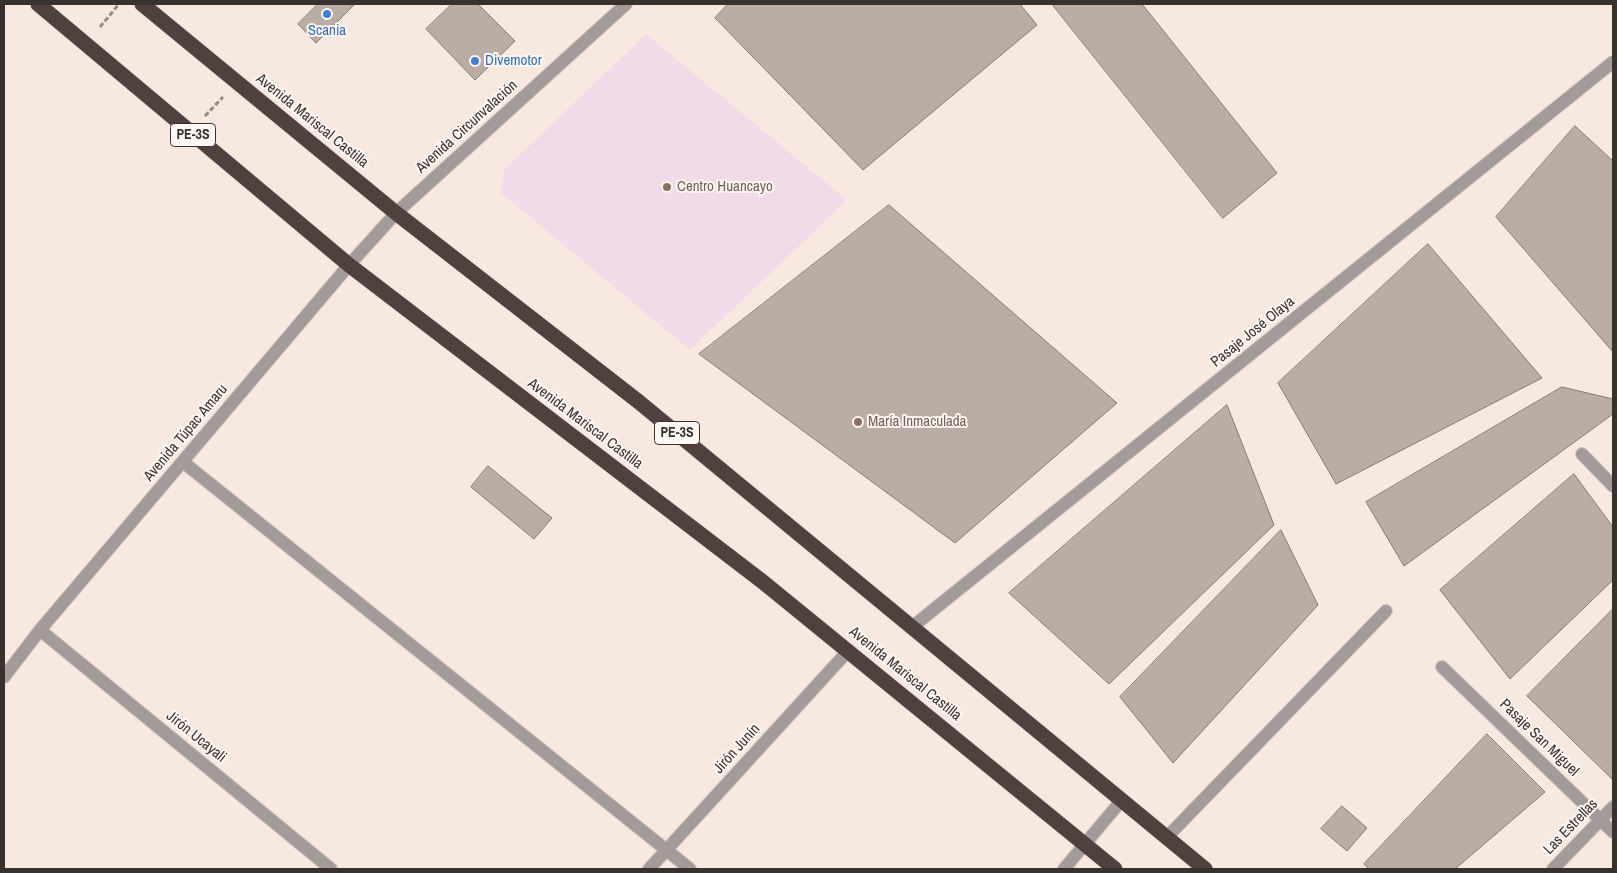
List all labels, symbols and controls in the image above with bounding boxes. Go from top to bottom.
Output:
marker: Scania [321,8,333,20]
place label: Scania [308,22,346,40]
place label: Divemotor [485,52,542,70]
marker: Divemotor [469,55,481,67]
street label: Avenida Mariscal Castilla [252,70,372,172]
street label: Avenida Circunvalación [413,77,521,177]
road number: PE-3S [170,124,216,146]
place label: Centro Huancayo [677,178,773,196]
marker: Centro Huancayo [661,181,673,193]
street label: Pasaje José Olaya [1207,293,1299,371]
street label: Avenida Mariscal Castilla [524,375,646,473]
street label: Avenida Túpac Amaru [140,381,232,485]
place label: María Inmaculada [868,413,966,431]
marker: María Inmaculada [852,416,864,428]
road number: PE-3S [654,422,700,444]
street label: Avenida Mariscal Castilla [845,623,965,725]
street label: Pasaje San Miguel [1496,696,1582,780]
street label: Jirón Ucayali [162,707,230,767]
street label: Jirón Junín [710,720,764,778]
street label: Las Estrellas [1540,795,1602,859]

